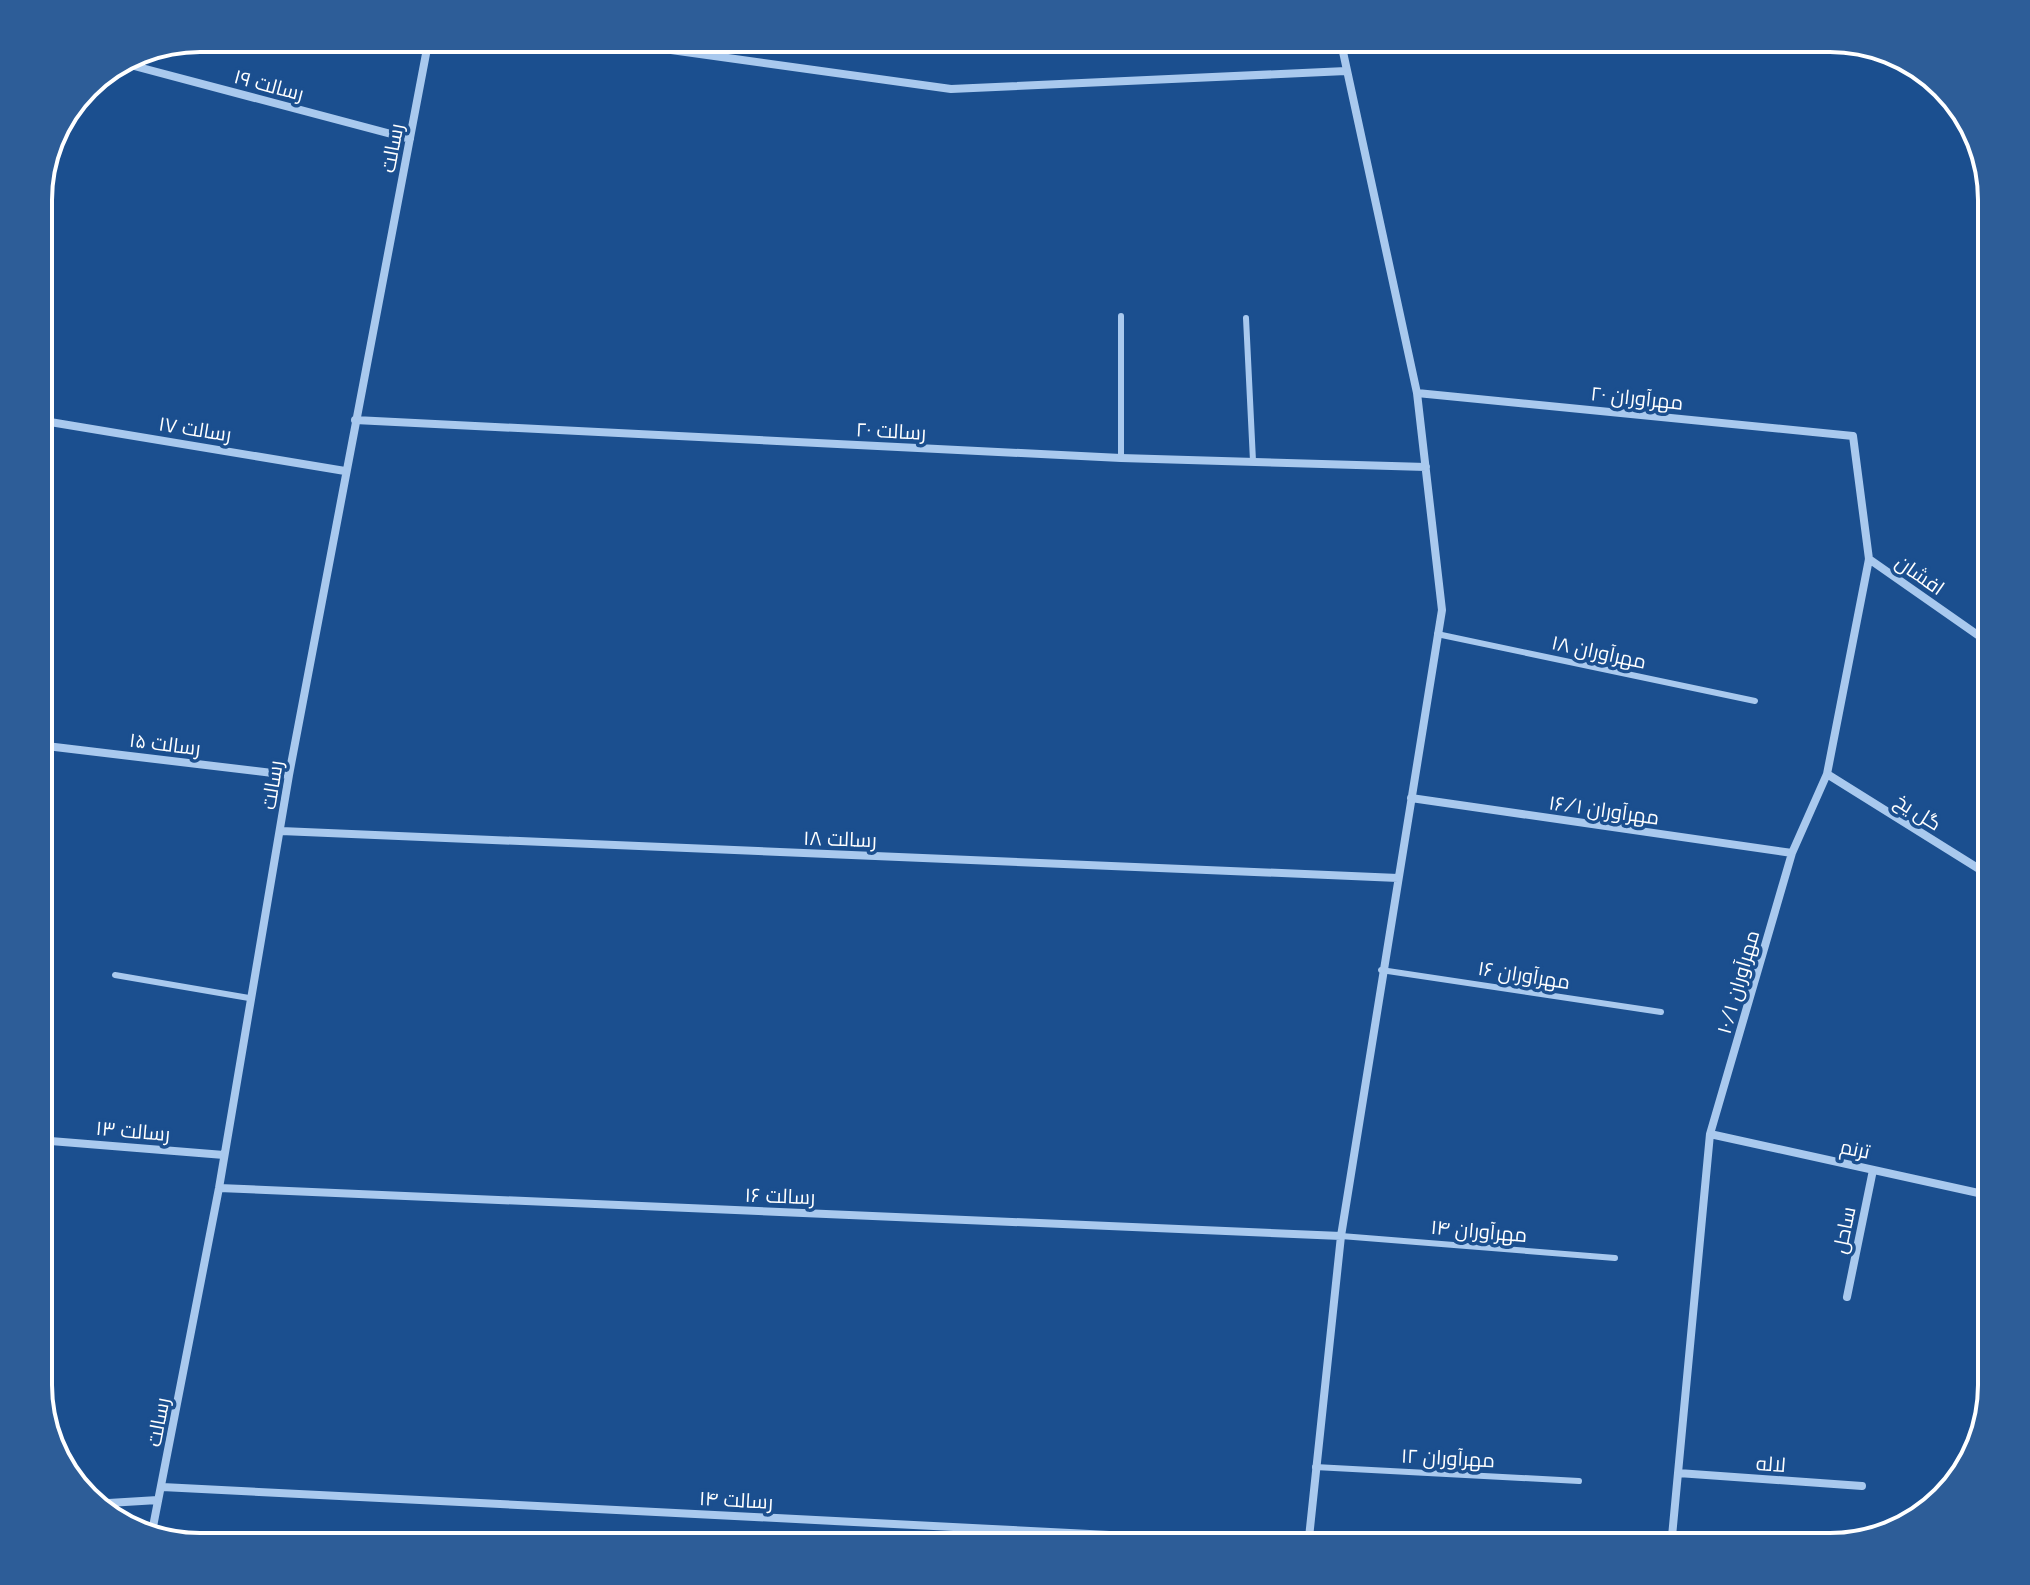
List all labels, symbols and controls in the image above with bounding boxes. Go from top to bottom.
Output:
street label: رسالت ۱۹ [232,64,306,106]
street label: رسالت [375,121,409,175]
street label: مهرآوران ۲۰ [1589,381,1684,416]
street label: رسالت ۱۷ [157,411,233,447]
street label: رسالت ۲۰ [855,417,927,445]
street label: افشان [1890,550,1949,601]
street label: مهرآوران ۱۸ [1549,630,1648,675]
street label: رسالت ۱۵ [128,728,202,760]
street label: رسالت [256,759,288,811]
street label: گل یخ [1889,788,1946,837]
street label: مهرآوران ۱۶/۱ [1547,790,1661,831]
street label: رسالت ۱۸ [803,826,877,852]
street label: مهرآوران ۱۰/۱ [1712,927,1765,1037]
street label: مهرآوران ۱۶ [1476,956,1572,995]
street label: رسالت ۱۳ [95,1116,171,1146]
street label: ترنم [1837,1134,1873,1166]
street label: رسالت ۱۶ [744,1183,816,1209]
street label: ساحل [1827,1204,1862,1256]
street label: ۱۴ مهرآوران [1430,1215,1528,1248]
street label: رسالت [141,1395,175,1449]
street label: مهرآوران ۱۲ [1400,1444,1496,1473]
street label: لاله [1755,1451,1787,1477]
street label: رسالت ۱۴ [698,1486,774,1514]

